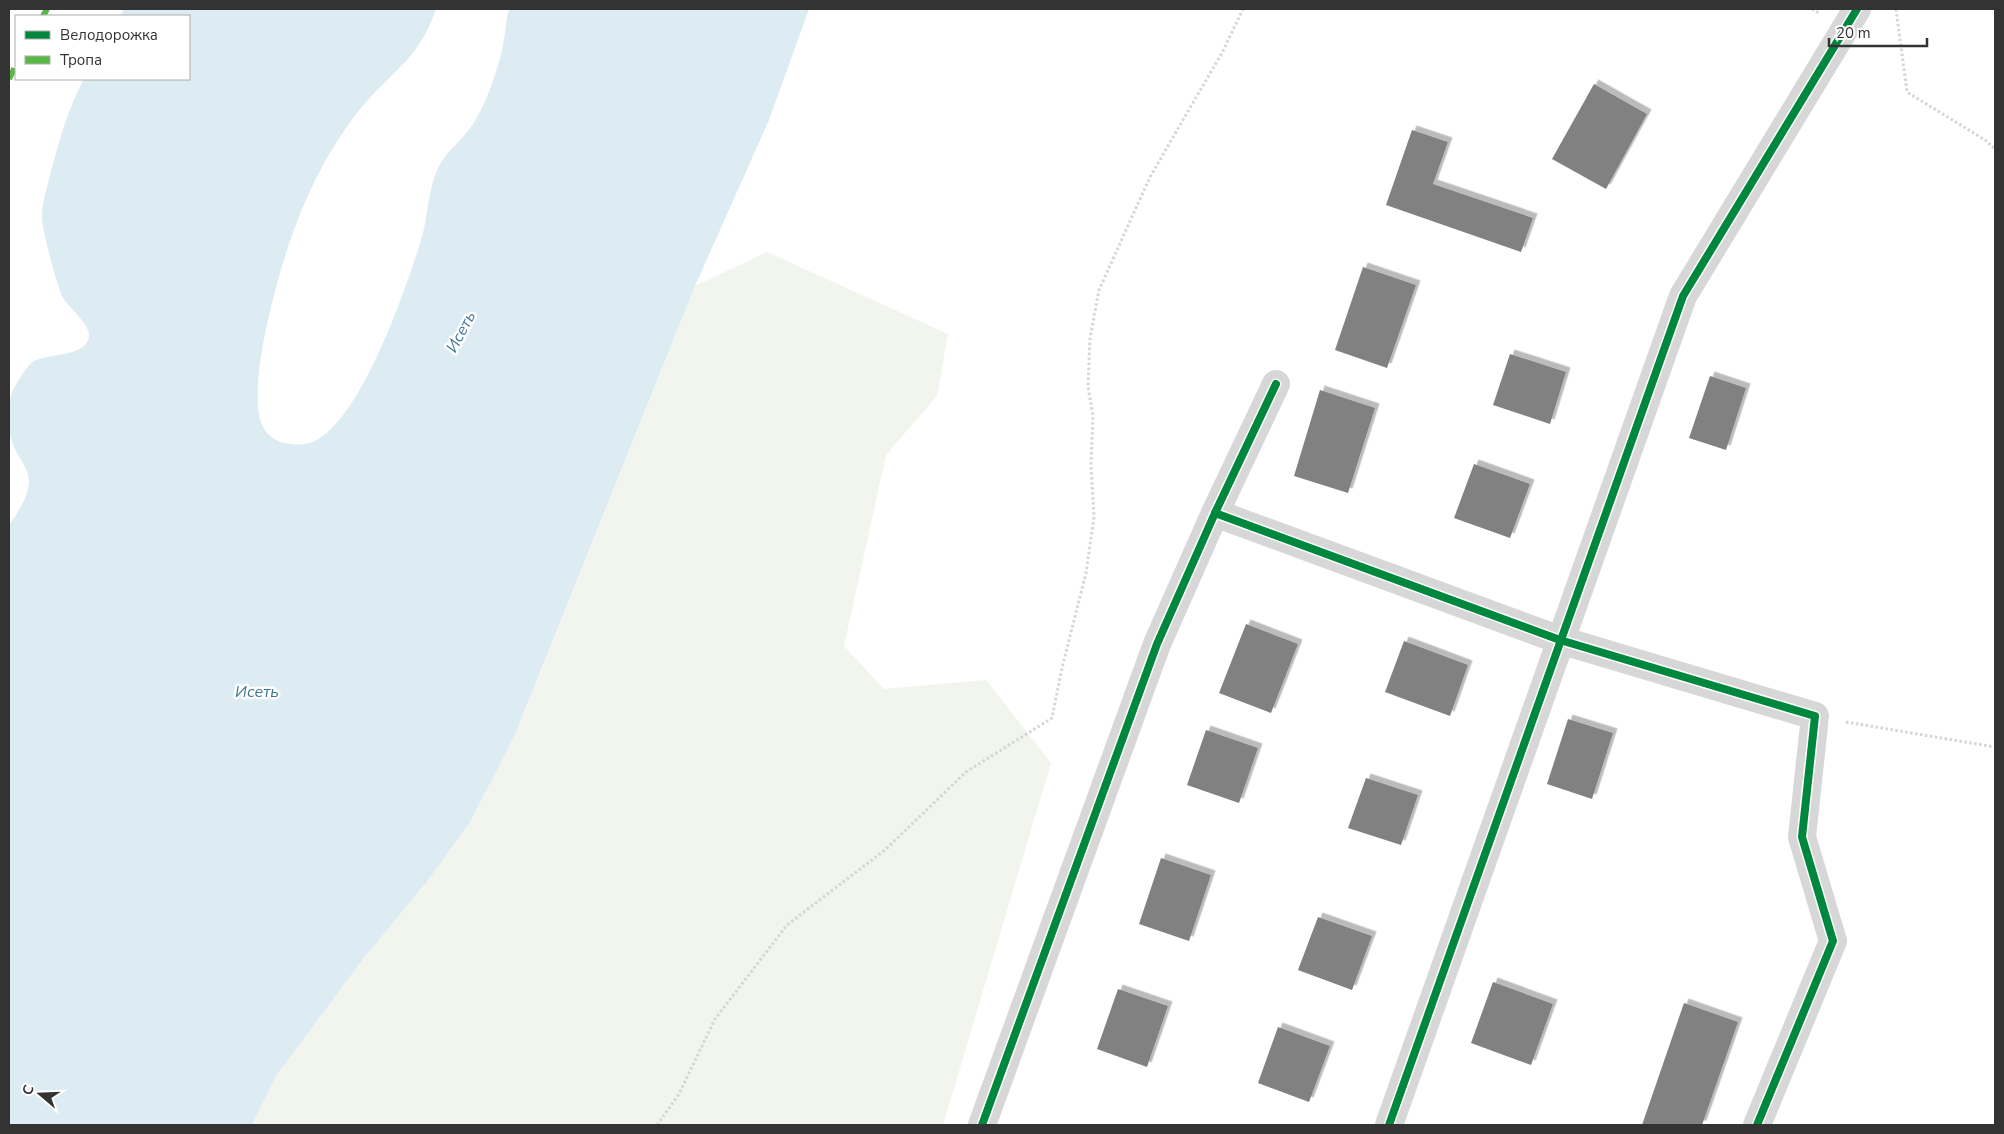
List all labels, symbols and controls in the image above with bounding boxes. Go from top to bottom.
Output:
legend [15,15,190,80]
scale bar [1829,15,1926,47]
text: 20 m [1836,23,1871,43]
text: Велодорожка [60,25,158,45]
text: Тропа [60,50,102,70]
water label: Исеть [441,308,481,356]
water label: Исеть [235,681,279,703]
north arrow [15,1069,65,1119]
text: С [18,1082,39,1098]

